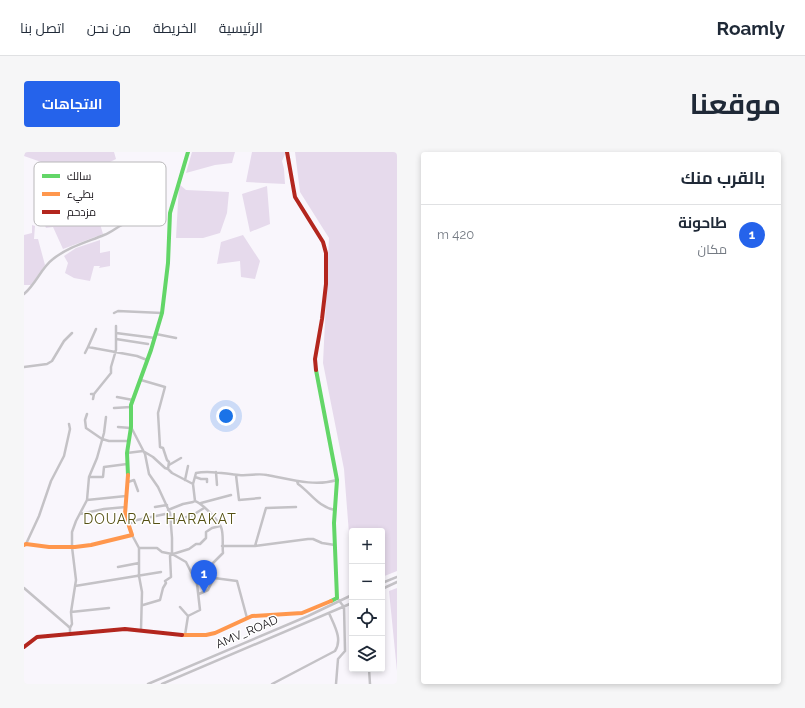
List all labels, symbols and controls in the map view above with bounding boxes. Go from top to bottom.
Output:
text: Roamly [717,17,785,39]
text: اتصل بنا [20,20,65,36]
text: من نحن [87,20,131,36]
text: الخريطة [153,20,197,36]
text: الرئيسية [219,20,263,36]
button: الاتجاهات [24,81,120,127]
text: موقعنا [690,88,781,121]
legend [34,162,166,226]
text: بالقرب منك [681,168,765,188]
text: سالك [67,170,91,183]
text: بطيء [67,188,94,203]
text: مزدحم [67,206,96,220]
text: طاحونة [678,214,727,232]
text: 420 m [437,227,474,242]
text: 1 [749,227,755,242]
text: مكان [698,242,727,257]
your location [216,406,236,426]
district label: DOUAR AL HARAKAT [83,511,237,527]
map controls [349,528,385,672]
button: + [349,528,385,564]
pin: 1 [191,560,217,593]
button: − [349,564,385,600]
button: locate [349,600,385,636]
street label: AMV_ROAD [214,612,281,651]
button: layers [349,636,385,672]

